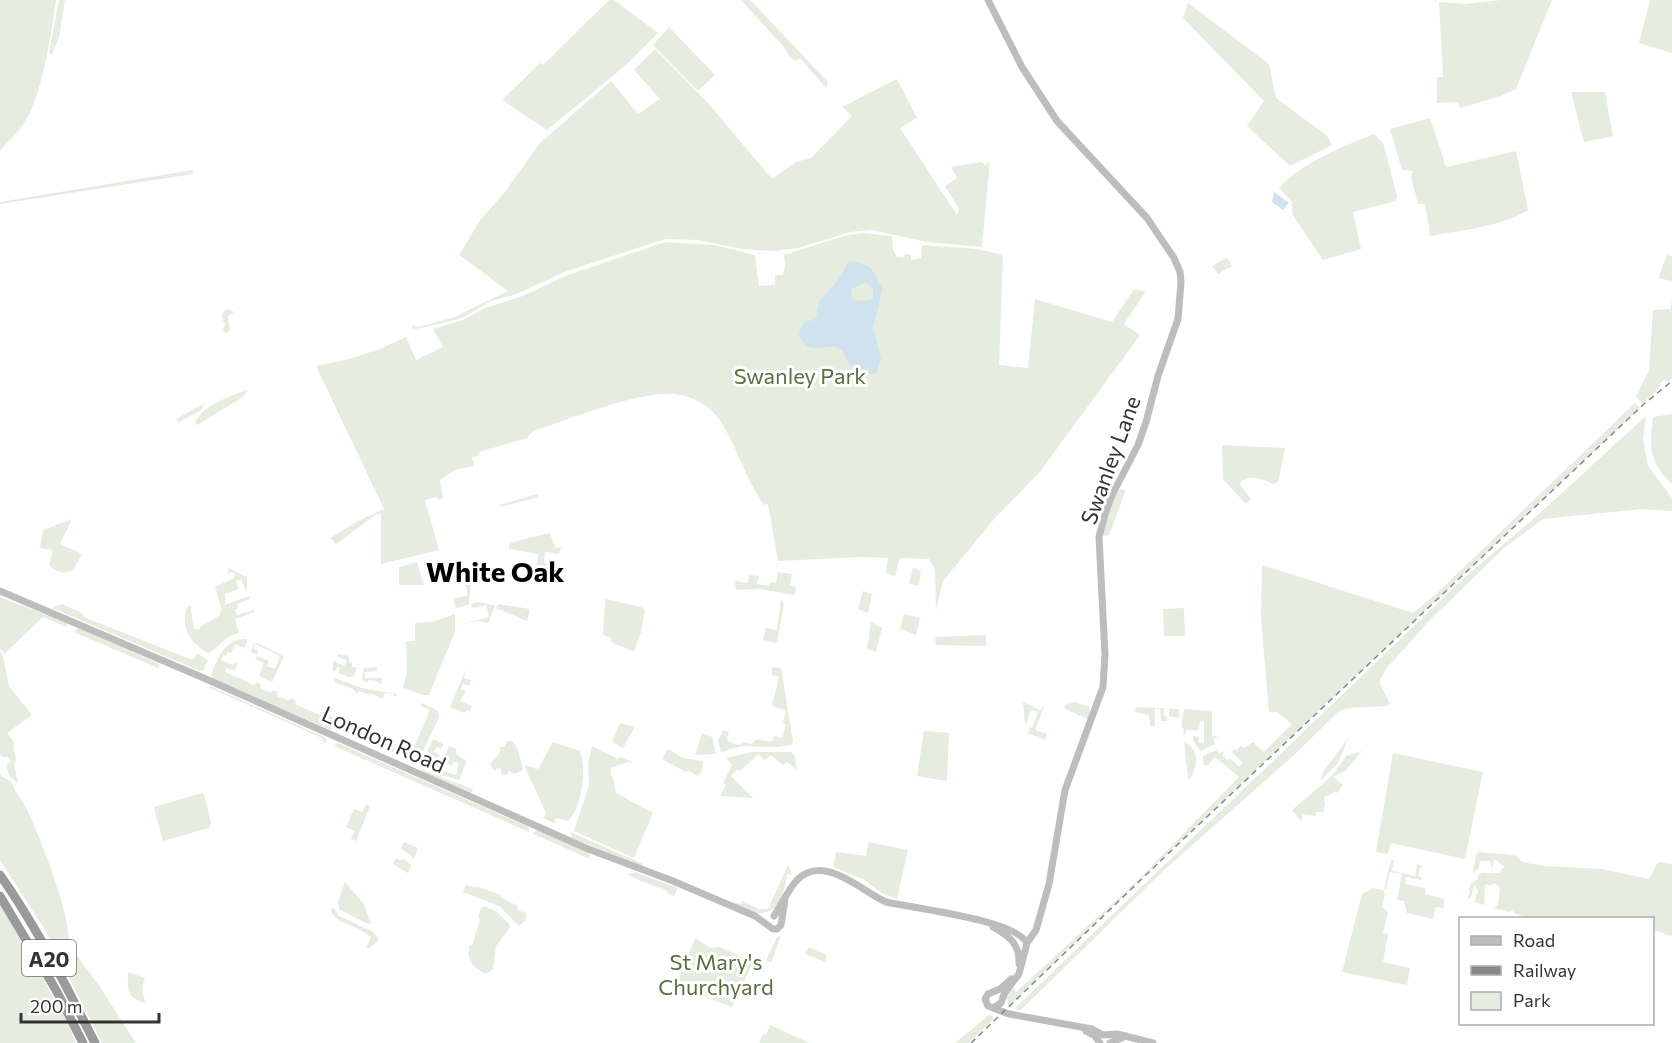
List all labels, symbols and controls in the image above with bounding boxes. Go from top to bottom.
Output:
park label: Swanley Park [734,362,866,389]
street label: Swanley Lane [1074,392,1146,528]
district label: White Oak [426,554,564,588]
street label: London Road [318,700,450,778]
legend [1459,917,1654,1025]
text: Road [1513,929,1555,951]
road number: A20 [22,940,76,976]
park label: St Mary's Churchyard [658,948,774,1000]
text: Railway [1513,959,1576,981]
scale bar [21,986,159,1024]
text: Park [1513,989,1551,1011]
text: 200 m [30,995,83,1017]

